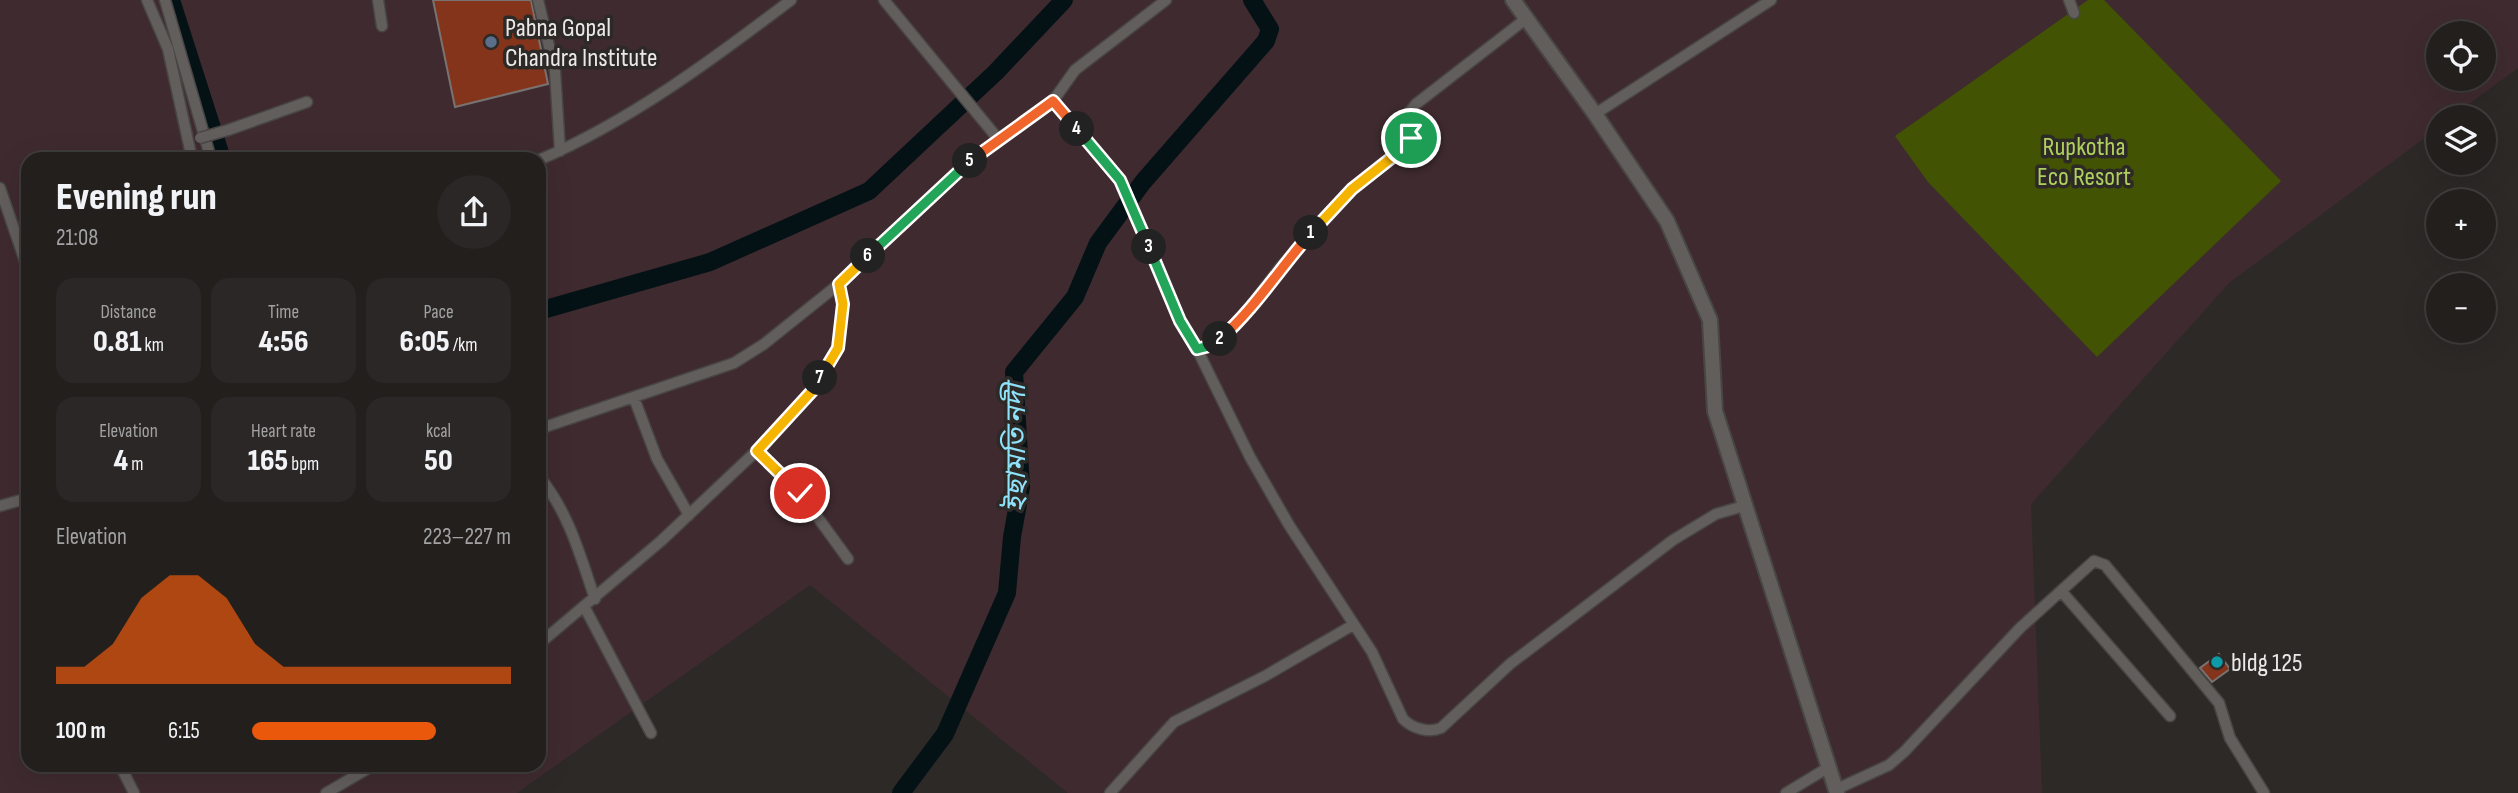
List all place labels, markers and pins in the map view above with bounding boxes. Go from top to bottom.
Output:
place label: Pabna Gopal Chandra Institute [505,13,657,74]
marker: Pabna Gopal Chandra Institute [483,34,499,50]
pin [1381,108,1441,168]
pin: 4 [1060,111,1094,146]
pin: 5 [953,144,988,178]
pin: 1 [1294,216,1328,250]
pin: 3 [1132,230,1166,264]
pin: 6 [850,238,886,274]
pin: 2 [1202,322,1238,356]
pin: 7 [802,360,838,396]
pin [770,463,830,523]
place label: bldg 125 [2231,648,2303,679]
marker: bldg 125 [2209,654,2225,670]

